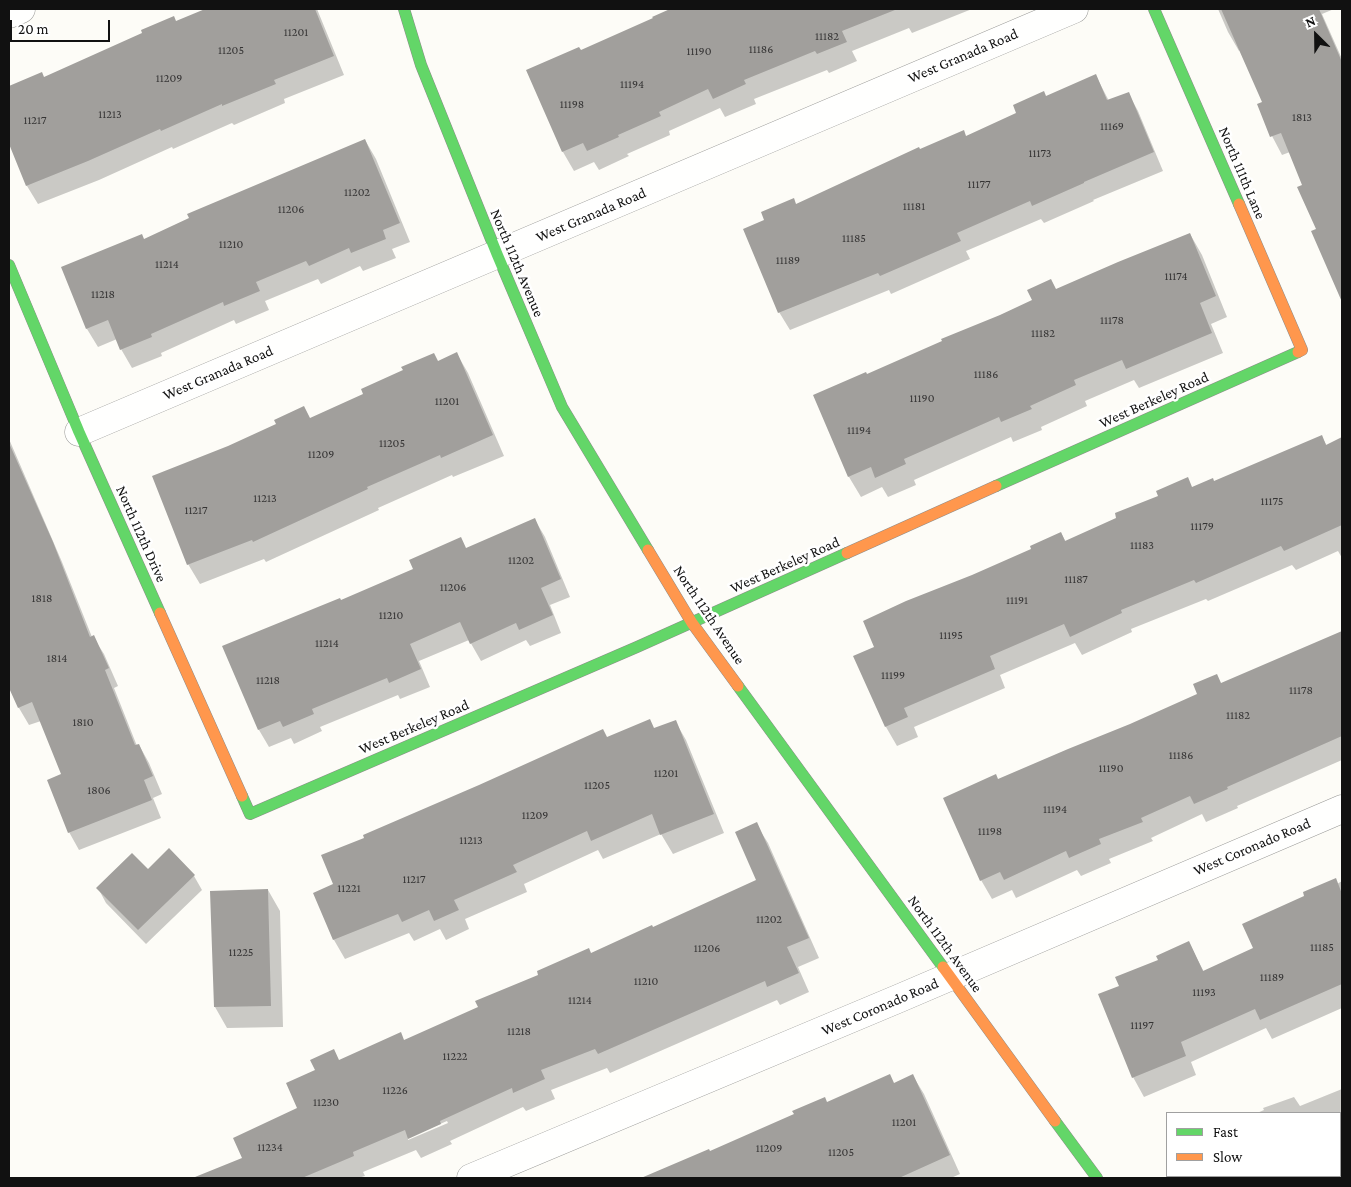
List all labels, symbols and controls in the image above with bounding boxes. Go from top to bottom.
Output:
scale bar [12,10,112,42]
north arrow [1291,10,1341,60]
text: N [1303,12,1318,30]
text: 20 m [18,21,49,37]
house number: 11201 [284,25,308,39]
street label: West Granada Road [905,25,1021,87]
house number: 11182 [815,29,839,43]
house number: 11186 [749,42,773,56]
house number: 11205 [218,43,244,57]
house number: 11190 [687,44,711,58]
house number: 11209 [156,71,182,85]
house number: 11194 [620,77,644,91]
house number: 11198 [560,97,584,111]
house number: 11213 [98,107,122,121]
house number: 1813 [1292,110,1312,124]
house number: 11217 [23,113,47,127]
house number: 11169 [1100,119,1124,133]
street label: North 111th Lane [1215,124,1269,222]
house number: 11173 [1028,146,1052,160]
house number: 11177 [967,177,991,191]
street label: West Granada Road [533,184,649,246]
house number: 11202 [344,185,370,199]
house number: 11181 [903,199,925,213]
house number: 11206 [278,202,304,216]
street label: North 112th Avenue [486,206,548,320]
house number: 11185 [842,231,866,245]
house number: 11210 [219,237,243,251]
house number: 11189 [776,253,800,267]
house number: 11214 [155,257,179,271]
house number: 11174 [1164,269,1188,283]
house number: 11218 [91,287,115,301]
house number: 11178 [1100,313,1124,327]
house number: 11182 [1031,326,1055,340]
street label: West Granada Road [160,342,276,404]
house number: 11186 [974,367,998,381]
street label: West Berkeley Road [1097,368,1211,432]
house number: 11190 [910,391,934,405]
house number: 11201 [435,394,459,408]
house number: 11194 [847,423,871,437]
house number: 11205 [379,436,405,450]
house number: 11209 [308,447,334,461]
street label: North 112th Drive [112,483,170,585]
house number: 11213 [253,491,277,505]
house number: 11175 [1260,494,1284,508]
house number: 11217 [184,503,208,517]
house number: 11179 [1190,519,1214,533]
street label: West Berkeley Road [728,533,842,597]
house number: 11183 [1130,538,1154,552]
house number: 11202 [508,553,534,567]
street label: North 112th Avenue [669,562,749,668]
house number: 11187 [1064,572,1088,586]
house number: 11206 [440,580,466,594]
house number: 1818 [32,591,52,605]
house number: 11191 [1006,593,1028,607]
house number: 11210 [379,608,403,622]
house number: 11195 [939,628,963,642]
house number: 11214 [315,636,339,650]
house number: 1814 [47,651,67,665]
house number: 11199 [881,668,905,682]
house number: 11218 [256,673,280,687]
house number: 11178 [1289,683,1313,697]
street label: West Berkeley Road [356,696,472,758]
house number: 11182 [1226,708,1250,722]
house number: 1810 [72,715,94,729]
house number: 11186 [1169,748,1193,762]
house number: 11190 [1099,761,1123,775]
house number: 11201 [654,766,678,780]
house number: 11205 [584,778,610,792]
house number: 1806 [87,783,111,797]
house number: 11194 [1043,802,1067,816]
house number: 11209 [522,808,548,822]
street label: West Coronado Road [1191,814,1313,880]
house number: 11198 [978,824,1002,838]
house number: 11213 [459,833,483,847]
house number: 11217 [402,872,426,886]
house number: 11221 [337,881,361,895]
street label: North 112th Avenue [904,892,986,996]
house number: 11202 [756,912,782,926]
house number: 11185 [1310,940,1334,954]
house number: 11206 [694,941,720,955]
house number: 11225 [228,945,254,959]
house number: 11189 [1260,970,1284,984]
house number: 11210 [634,974,658,988]
street label: West Coronado Road [819,974,941,1040]
house number: 11193 [1192,985,1216,999]
house number: 11214 [568,993,592,1007]
house number: 11197 [1130,1018,1154,1032]
house number: 11218 [507,1024,531,1038]
house number: 11222 [442,1049,468,1063]
house number: 11226 [382,1083,408,1097]
house number: 11230 [313,1095,339,1109]
legend [1166,1112,1341,1177]
house number: 11201 [892,1115,916,1129]
text: Fast [1213,1124,1238,1140]
house number: 11234 [257,1140,283,1154]
house number: 11209 [756,1141,782,1155]
house number: 11205 [828,1145,854,1159]
text: Slow [1213,1149,1242,1165]

